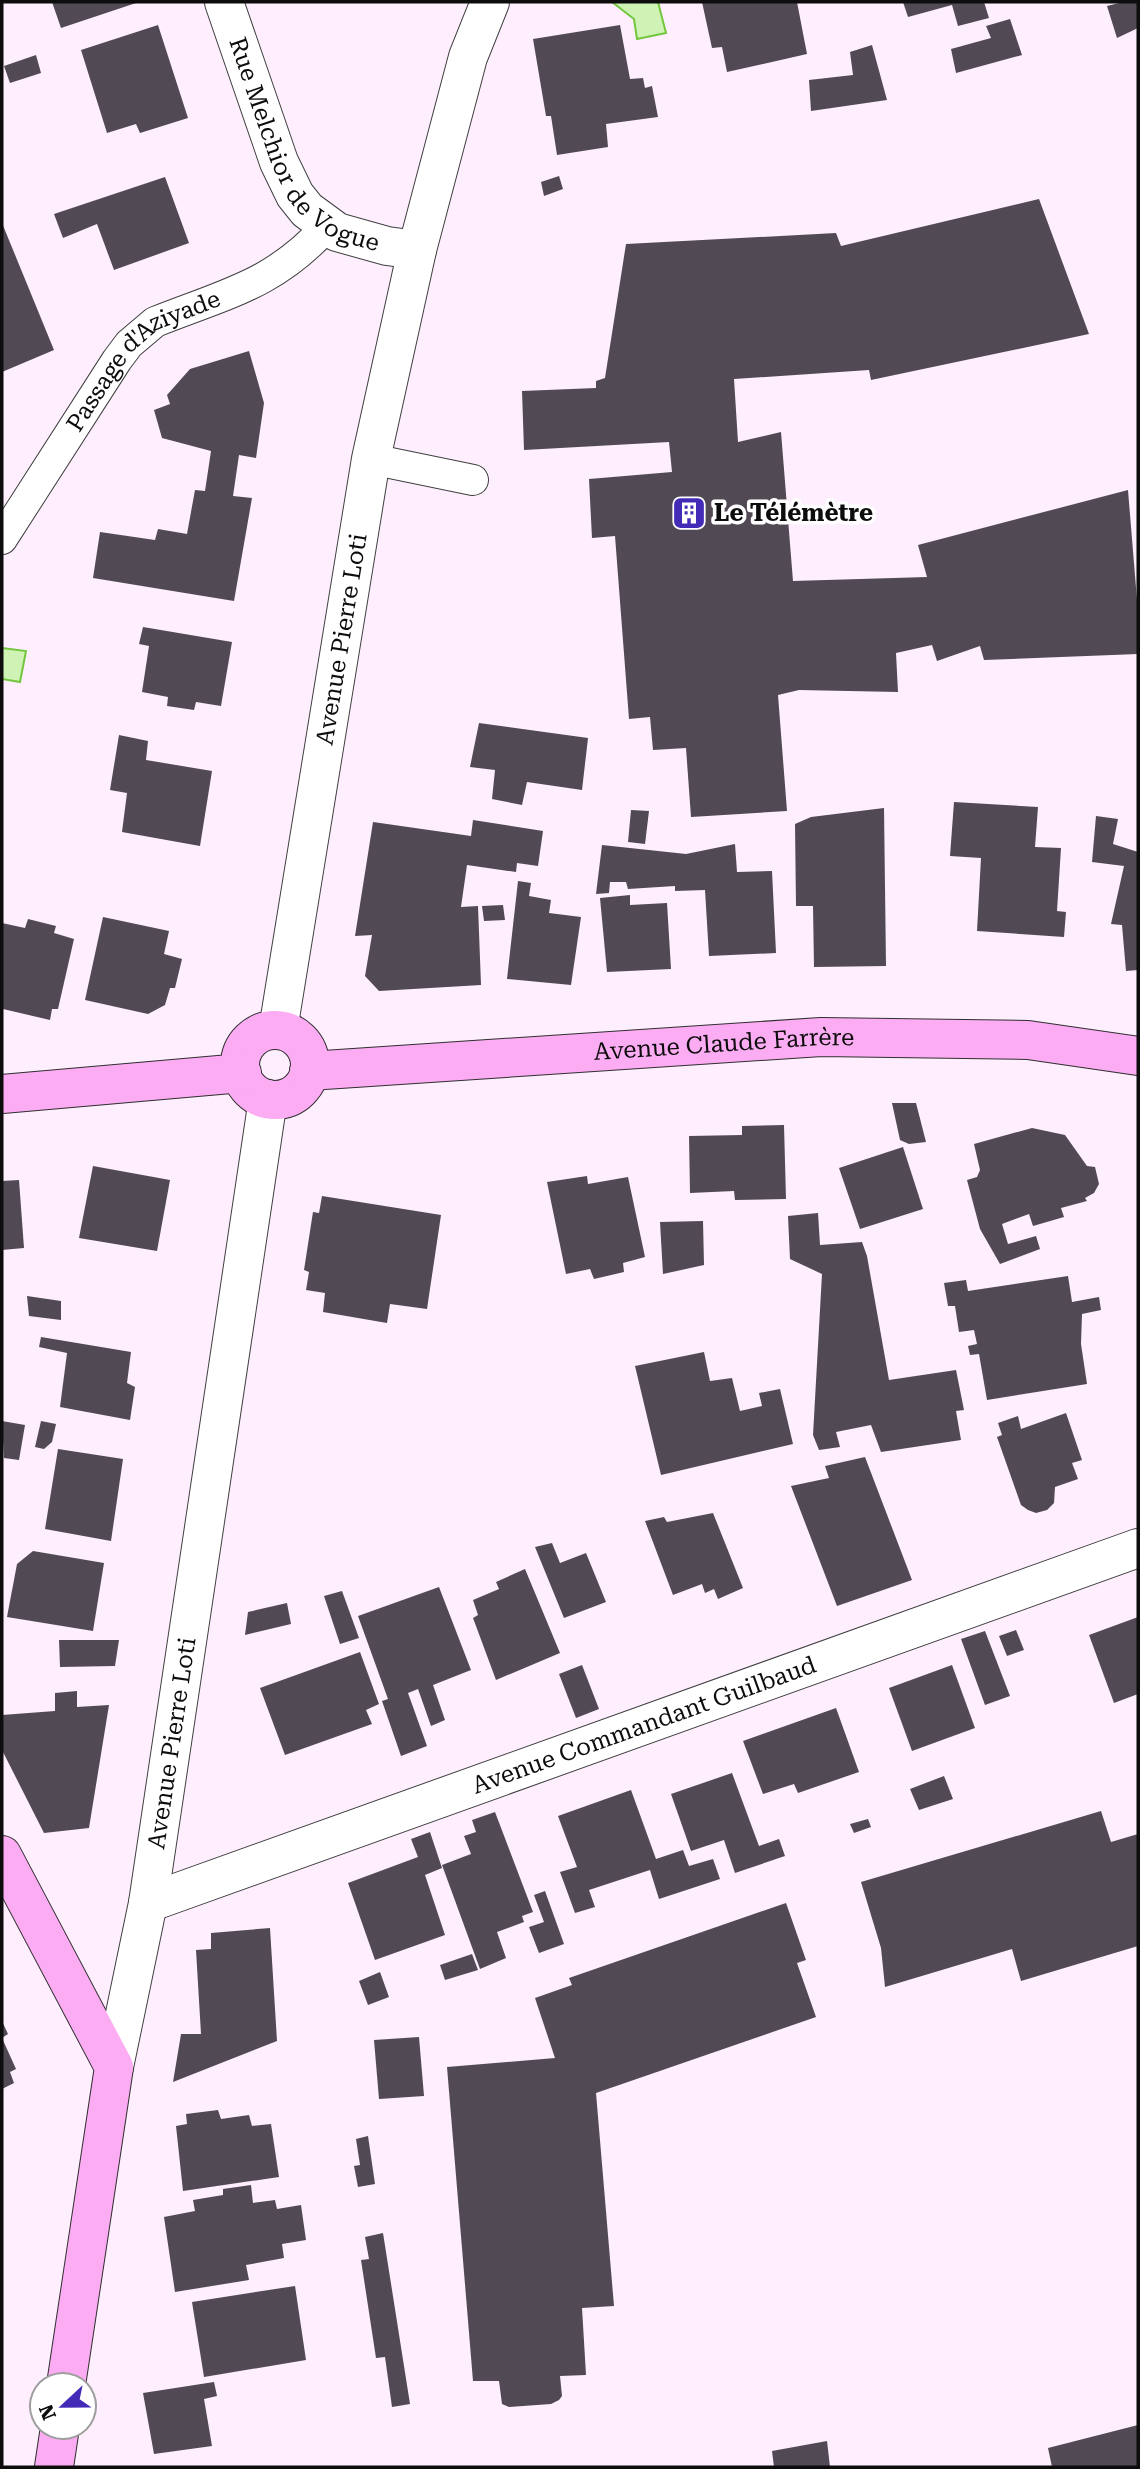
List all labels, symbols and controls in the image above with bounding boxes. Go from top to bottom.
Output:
street label: Rue Melchior de Vogue [223,34,383,257]
street label: Passage d'Aziyade [61,285,224,437]
building icon: Le Télémètre [670,494,708,532]
place label: Le Télémètre [714,499,873,527]
street label: Avenue Pierre Loti [311,531,373,747]
street label: Avenue Claude Farrère [593,1023,855,1066]
street label: Avenue Pierre Loti [142,1635,202,1851]
street label: Avenue Commandant Guilbaud [468,1651,820,1800]
north arrow [28,2371,98,2441]
text: N [34,2401,61,2423]

